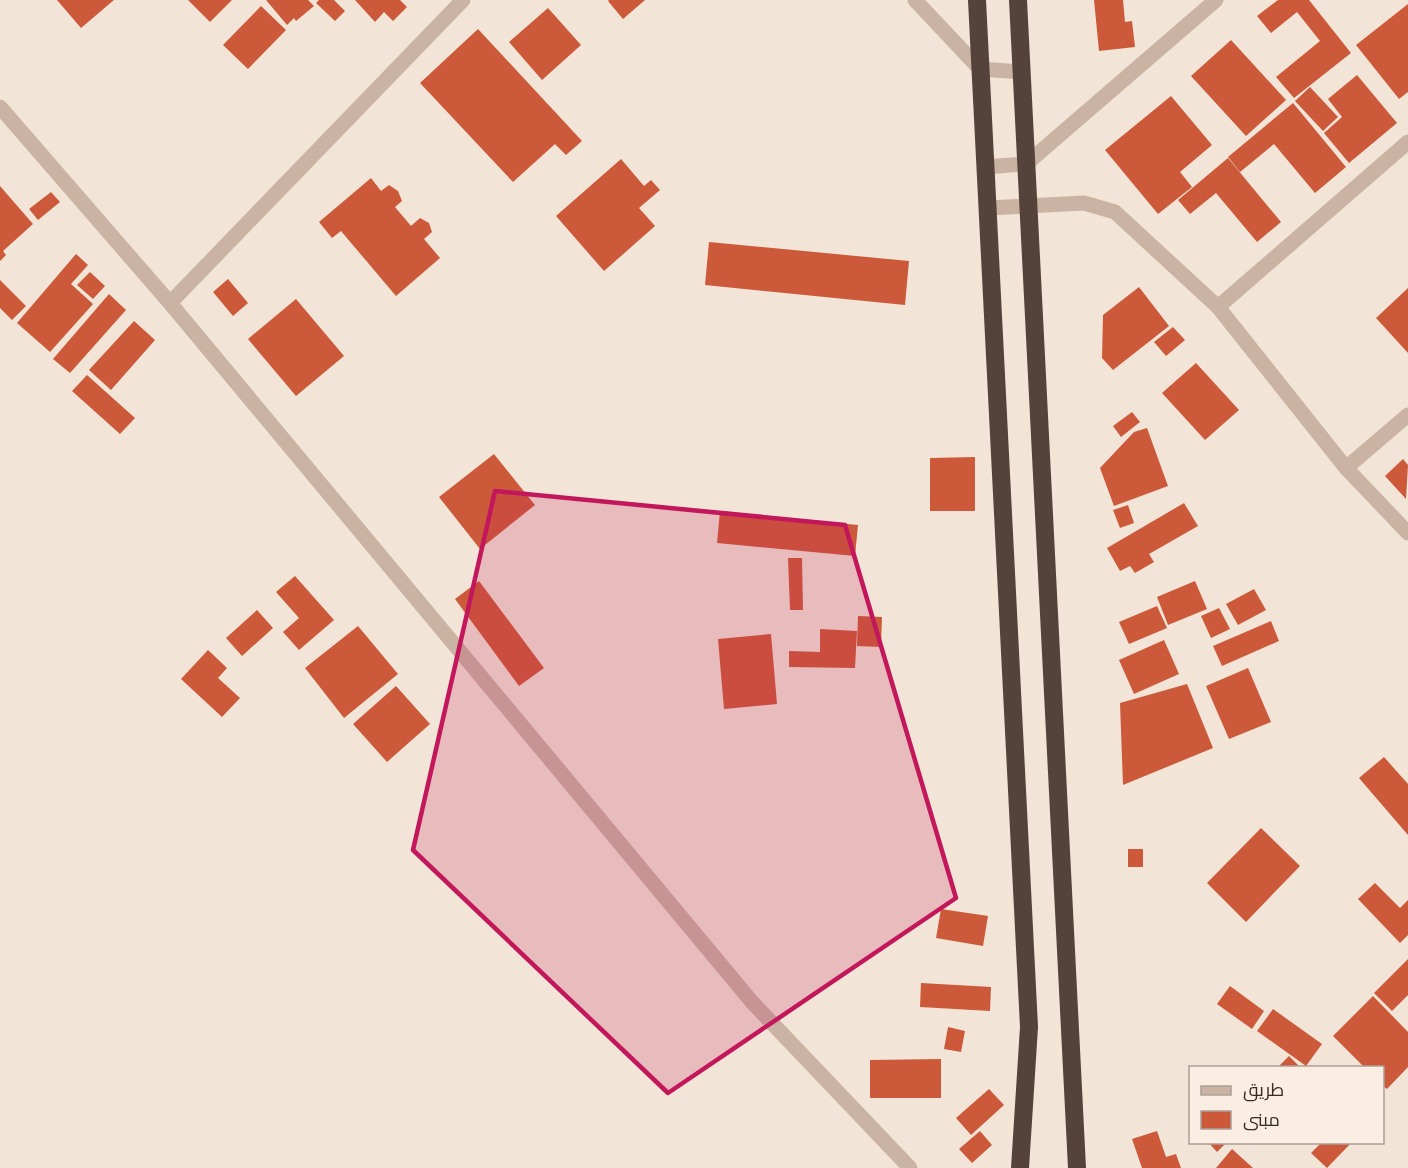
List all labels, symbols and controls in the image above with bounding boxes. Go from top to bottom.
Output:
legend [1189,1066,1384,1144]
text: طريق [1243,1079,1284,1102]
text: مبنى [1243,1109,1280,1131]

